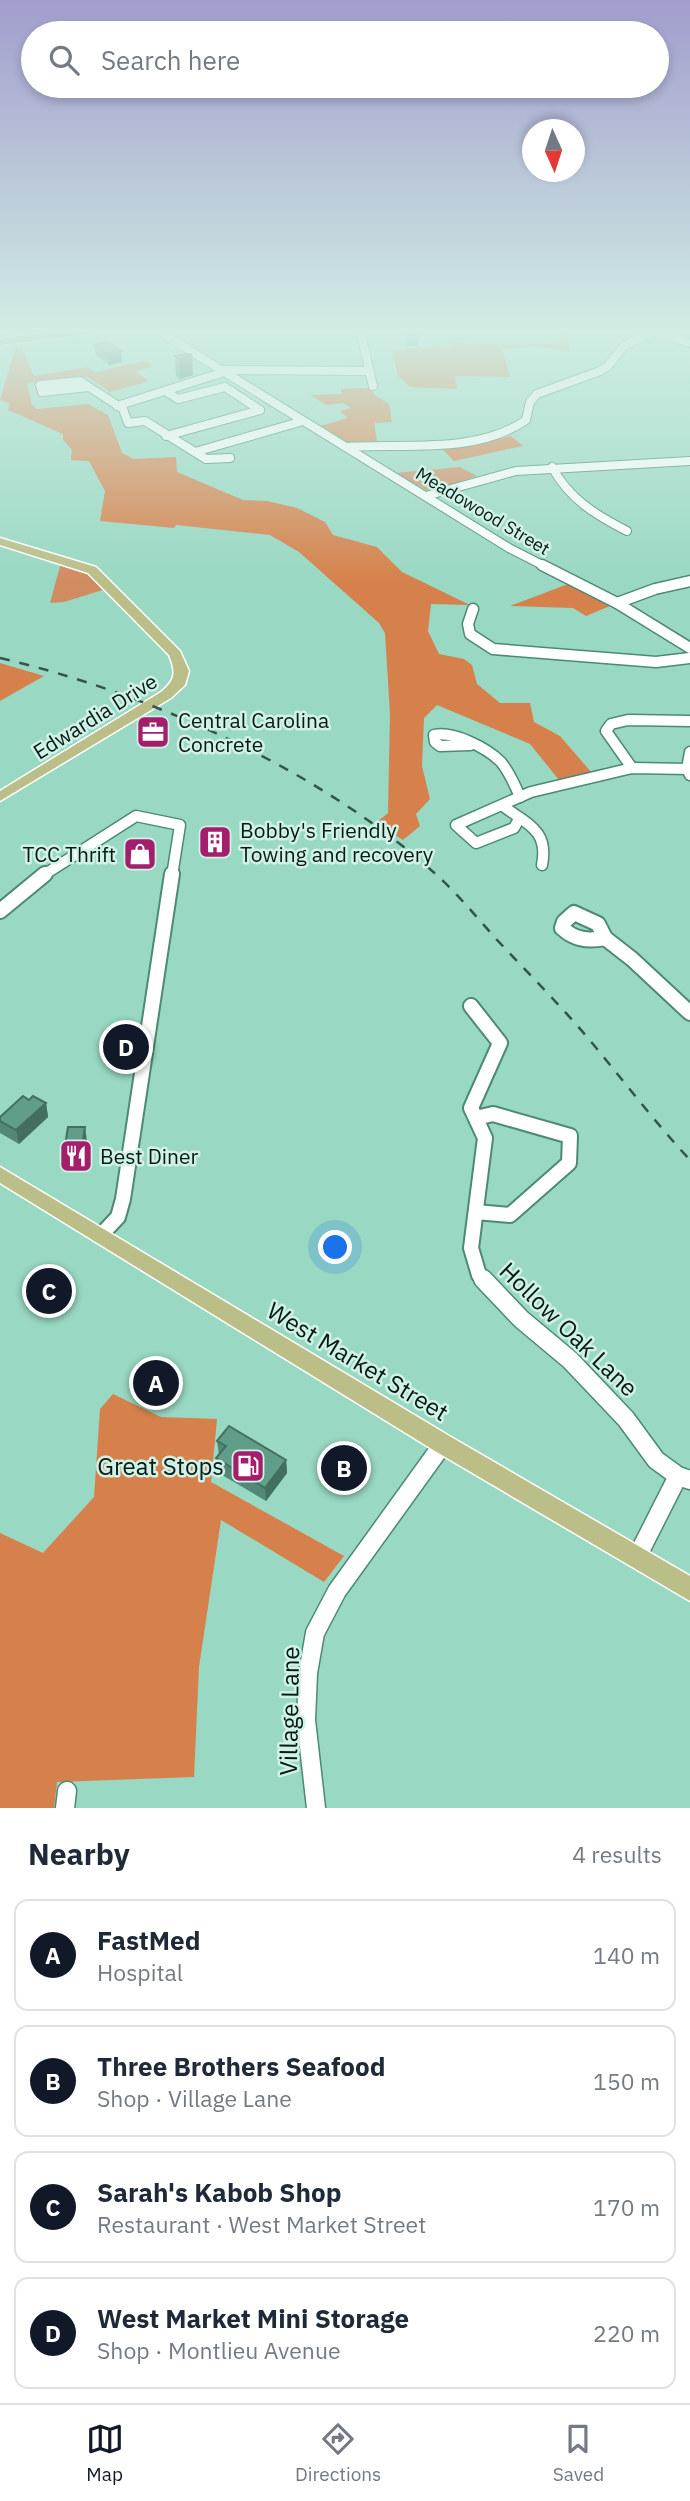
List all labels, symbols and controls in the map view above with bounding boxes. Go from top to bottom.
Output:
search box [21,21,669,98]
icon: search [45,41,83,79]
text: Search here [101,43,240,77]
north arrow [522,119,585,182]
street label: Meadowood Street [412,462,554,560]
street label: Edwardia Drive [28,667,162,765]
place label: Central Carolina Concrete [178,706,329,758]
office icon: Central Carolina Concrete [134,713,172,751]
place label: Bobby's Friendly Towing and recovery [240,816,434,868]
building icon: Bobby's Friendly Towing and recovery [196,823,234,861]
shop icon: TCC Thrift [121,835,159,873]
place label: TCC Thrift [23,840,116,868]
pin: D [103,1021,149,1073]
restaurant icon: Best Diner [57,1137,95,1175]
place label: Best Diner [100,1142,198,1170]
your location [318,1230,352,1264]
street label: Hollow Oak Lane [493,1255,645,1403]
pin: C [26,1265,72,1317]
street label: West Market Street [261,1294,455,1428]
pin: A [133,1357,179,1409]
pin: B [321,1442,367,1494]
fuel station icon: Great Stops [229,1447,267,1485]
place label: Great Stops [97,1450,224,1482]
street label: Village Lane [272,1646,306,1776]
text: Nearby [28,1834,130,1873]
text: 4 results [572,1839,662,1869]
text: FastMed [97,1923,201,1957]
text: A [45,1940,61,1970]
text: 140 m [593,1940,660,1970]
text: Hospital [97,1957,183,1987]
text: Three Brothers Seafood [97,2049,386,2083]
text: B [45,2066,61,2096]
text: 150 m [593,2066,660,2096]
text: Shop · Village Lane [97,2083,292,2113]
text: Sarah's Kabob Shop [97,2175,342,2209]
text: C [46,2192,60,2222]
text: 170 m [593,2192,660,2222]
text: Restaurant · West Market Street [97,2209,426,2239]
text: West Market Mini Storage [97,2301,409,2335]
text: D [45,2318,61,2348]
text: 220 m [593,2318,660,2348]
text: Shop · Montlieu Avenue [97,2335,341,2365]
tab: Map [86,2420,124,2486]
tab: Directions [295,2420,381,2486]
tab: Saved [553,2420,604,2486]

